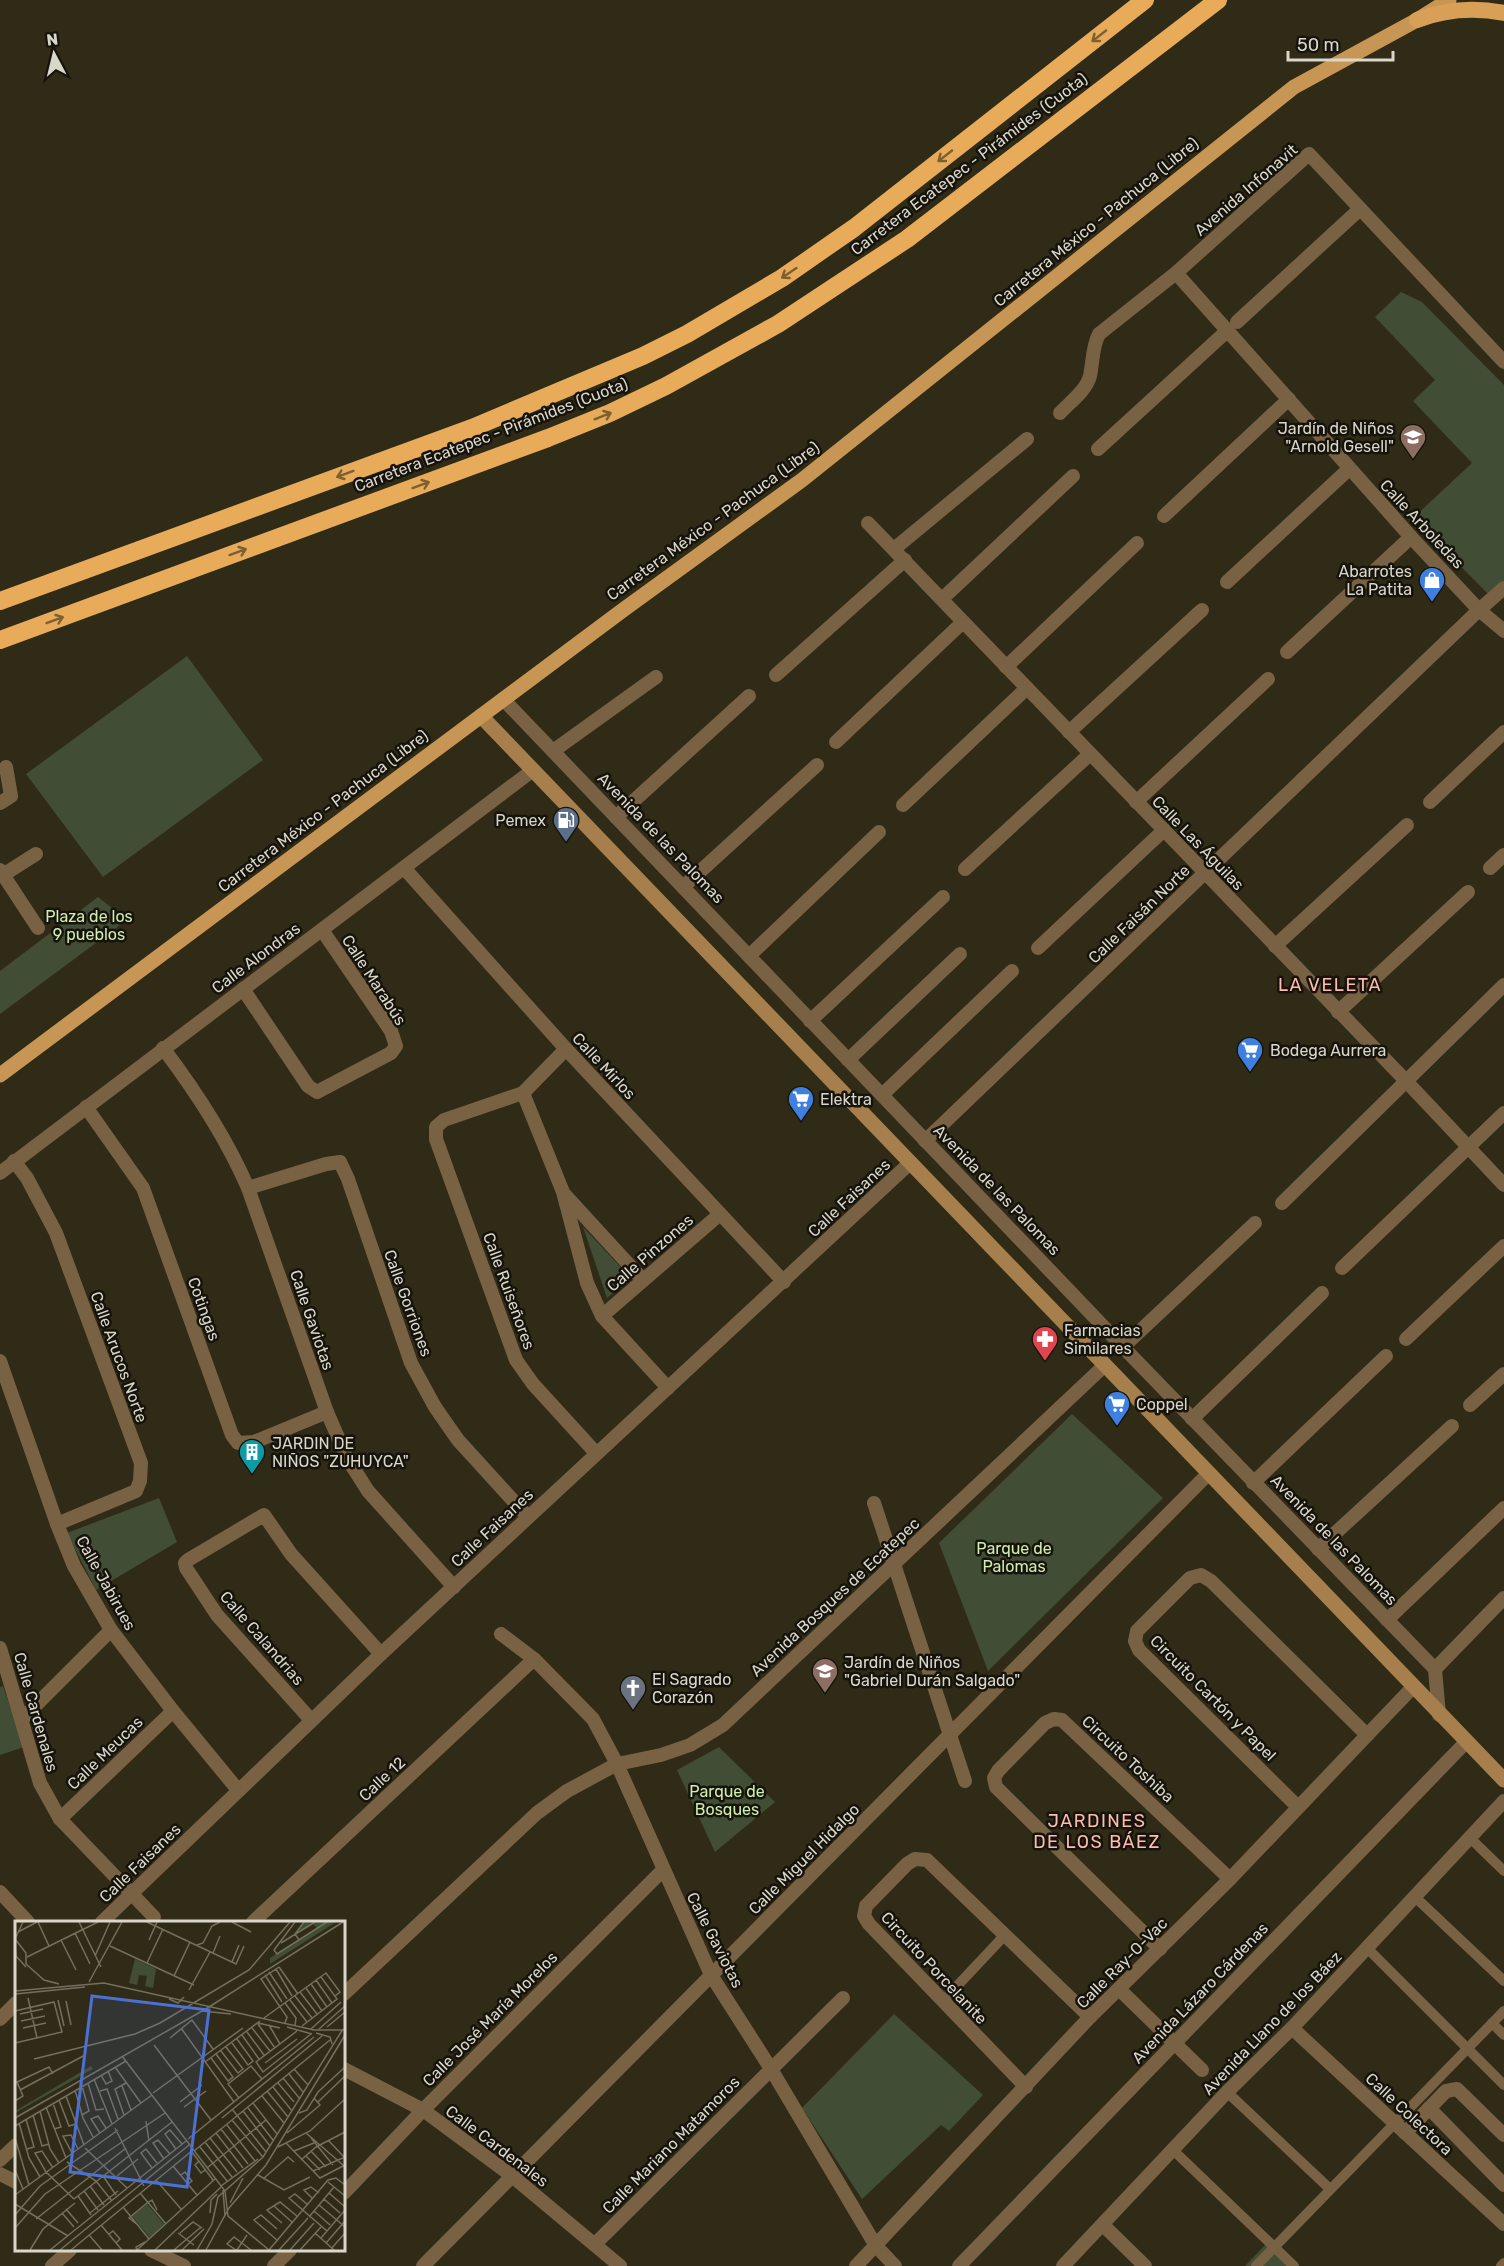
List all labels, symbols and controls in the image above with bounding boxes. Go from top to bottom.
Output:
north arrow [24,24,84,84]
scale bar [1288,24,1393,62]
text: N [45,29,59,50]
one-way arrow [1091,30,1107,43]
text: 50 m [1297,34,1340,56]
street label: Carretera Ecatepec - Pirámides (Cuota) [847,69,1091,259]
street label: Carretera México - Pachuca (Libre) [990,133,1202,311]
street label: Avenida Infonavit [1191,140,1301,240]
one-way arrow [938,150,954,163]
one-way arrow [781,267,798,279]
street label: Carretera Ecatepec - Pirámides (Cuota) [352,374,630,496]
one-way arrow [594,410,612,421]
place label: Jardín de Niños "Arnold Gesell" [1278,419,1394,456]
school or university icon: Jardín de Niños "Arnold Gesell" [1398,422,1428,460]
street label: Carretera México - Pachuca (Libre) [603,437,823,605]
one-way arrow [336,470,355,481]
street label: Calle Arboledas [1376,476,1468,572]
one-way arrow [411,478,430,489]
one-way arrow [228,546,247,557]
place label: Abarrotes La Patita [1338,562,1412,599]
shop icon: Abarrotes La Patita [1417,565,1447,603]
one-way arrow [45,613,64,624]
street label: Carretera México - Pachuca (Libre) [214,726,432,896]
street label: Avenida de las Palomas [594,769,728,907]
street label: Calle Las Águilas [1148,792,1248,894]
fuel station icon: Pemex [551,805,581,843]
place label: Pemex [495,811,546,830]
street label: Calle Faisán Norte [1084,861,1194,967]
park label: Plaza de los 9 pueblos [45,907,133,944]
street label: Calle Alondras [208,919,304,997]
street label: Calle Marabús [338,931,410,1029]
district label: LA VELETA [1278,974,1382,996]
street label: Calle Mirlos [568,1029,640,1103]
supermarket icon: Bodega Aurrera [1235,1035,1265,1073]
place label: Bodega Aurrera [1270,1041,1386,1060]
supermarket icon: Elektra [786,1084,816,1122]
place label: Elektra [820,1090,872,1109]
street label: Avenida de las Palomas [930,1121,1064,1259]
street label: Calle Faisanes [804,1155,894,1241]
street label: Calle Pinzones [603,1210,697,1296]
street label: Calle Ruiseñores [479,1230,539,1352]
street label: Calle Gorriones [380,1247,436,1359]
street label: Calle Gaviotas [286,1267,338,1373]
street label: Cotingas [184,1275,224,1343]
street label: Calle Arucos Norte [86,1289,152,1425]
place label: Farmacias Similares [1064,1321,1141,1358]
pharmacy icon: Farmacias Similares [1030,1324,1060,1362]
supermarket icon: Coppel [1102,1389,1132,1427]
place label: Coppel [1136,1395,1188,1414]
place label: JARDIN DE NIÑOS "ZUHUYCA" [272,1434,409,1471]
building icon: JARDIN DE NIÑOS "ZUHUYCA" [237,1437,267,1475]
street label: Avenida de las Palomas [1267,1471,1401,1609]
street label: Calle Faisanes [447,1485,537,1571]
street label: Avenida Bosques de Ecatepec [747,1514,924,1680]
street label: Calle Jabirues [72,1532,140,1634]
park label: Parque de Palomas [976,1539,1052,1576]
street label: Calle Calandrias [216,1587,308,1689]
street label: Circuito Cartón y Papel [1146,1631,1280,1765]
street label: Calle Cardenales [10,1650,62,1774]
place label: Jardín de Niños "Gabriel Durán Salgado" [844,1653,1020,1690]
school or university icon: Jardín de Niños "Gabriel Durán Salgado" [810,1656,840,1694]
place label: El Sagrado Corazón [652,1670,731,1707]
church icon: El Sagrado Corazón [618,1673,648,1711]
street label: Calle Meucas [63,1712,147,1794]
street label: Circuito Toshiba [1078,1712,1178,1806]
street label: Calle 12 [355,1753,409,1805]
park label: Parque de Bosques [689,1782,765,1819]
street label: Calle Miguel Hidalgo [745,1800,863,1918]
district label: JARDINES DE LOS BÁEZ [1033,1810,1161,1853]
street label: Calle Faisanes [95,1820,185,1906]
street label: Calle Gaviotas [683,1889,747,1991]
street label: Circuito Porcelanite [877,1908,991,2028]
street label: Calle Ray-O-Vac [1073,1914,1171,2012]
street label: Avenida Lázaro Cárdenas [1128,1919,1272,2067]
inset map [15,1921,345,2251]
street label: Avenida Llano de los Báez [1198,1947,1346,2099]
street label: Calle José María Morelos [419,1948,561,2090]
street label: Calle Colectora [1362,2069,1456,2159]
street label: Calle Mariano Matamoros [598,2072,744,2218]
street label: Calle Cardenales [442,2101,552,2191]

